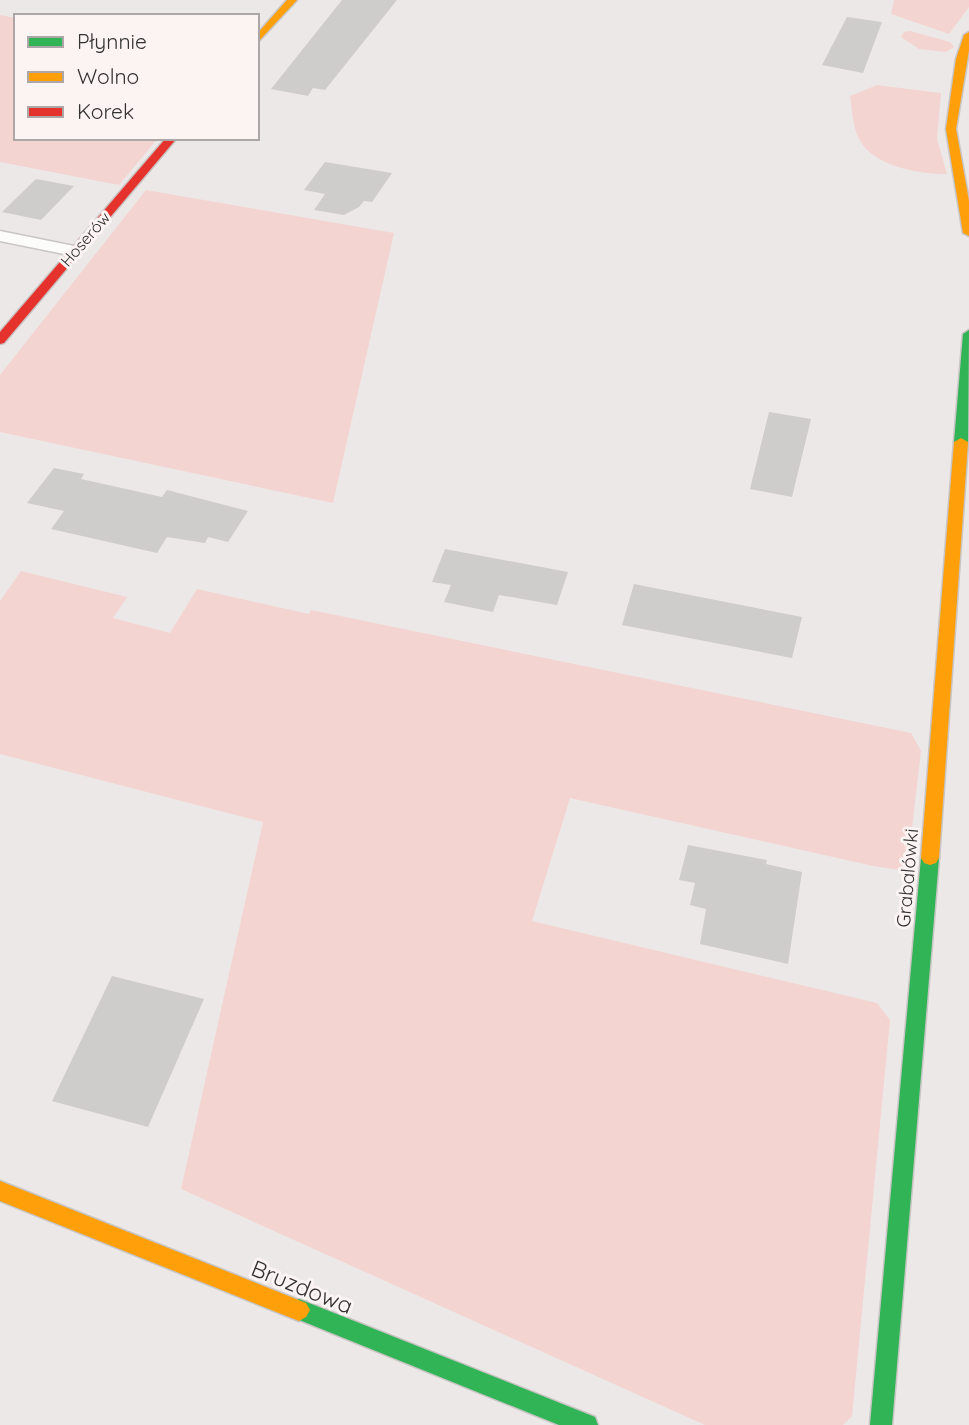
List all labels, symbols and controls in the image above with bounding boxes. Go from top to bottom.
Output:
legend [14,14,259,140]
text: Płynnie [77,28,147,54]
text: Wolno [77,63,139,89]
text: Korek [77,98,134,124]
street label: Hoserów [56,208,114,270]
street label: Grabalówki [891,828,923,928]
street label: Bruzdowa [247,1253,357,1320]

